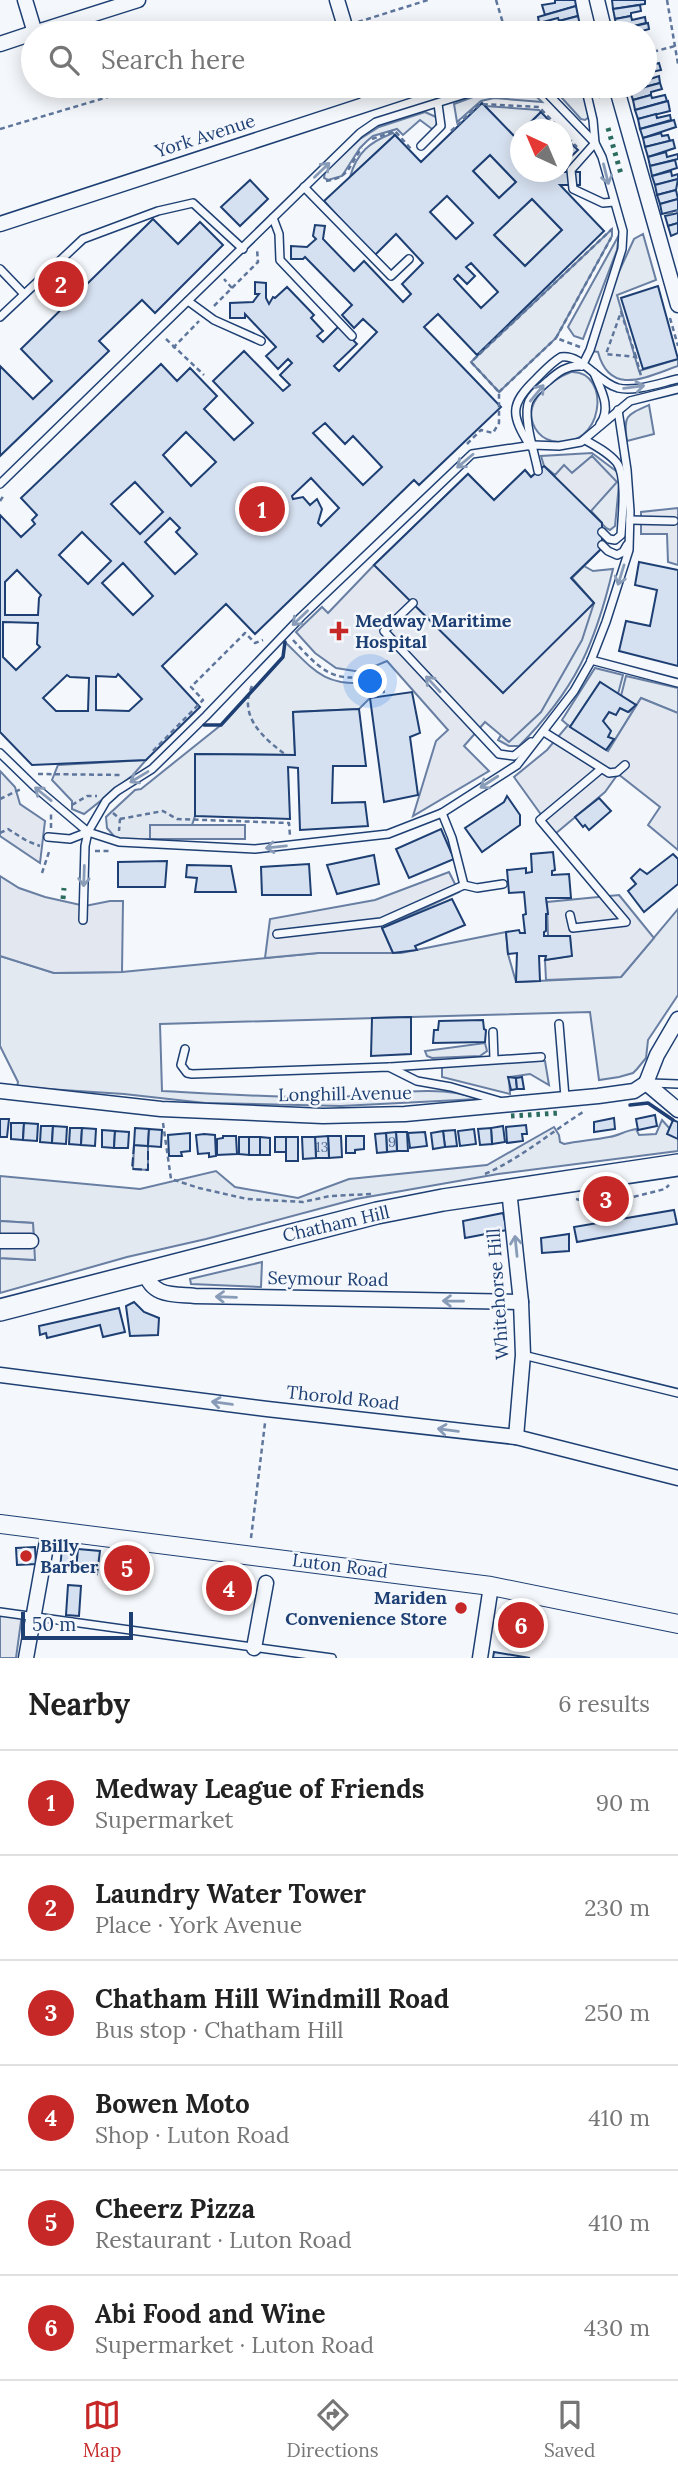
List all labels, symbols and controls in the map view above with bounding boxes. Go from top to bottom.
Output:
search box [21,21,657,98]
icon: search [45,41,83,79]
text: Search here [101,43,245,76]
street label: York Avenue [151,108,258,163]
north arrow [510,119,573,182]
one-way arrow [313,162,330,179]
one-way arrow [600,162,613,185]
pin: 2 [38,258,84,310]
one-way arrow [622,381,645,394]
one-way arrow [529,385,544,403]
one-way arrow [456,453,474,469]
pin: 1 [239,483,285,535]
one-way arrow [614,563,626,585]
one-way arrow [292,609,309,626]
place label: Medway Maritime Hospital [355,609,512,653]
marker: Medway Maritime Hospital [329,621,349,641]
your location [353,664,387,698]
one-way arrow [424,676,441,693]
one-way arrow [130,771,150,785]
one-way arrow [480,776,500,790]
one-way arrow [34,786,53,801]
one-way arrow [265,840,288,853]
one-way arrow [78,864,91,887]
street label: Longhill Avenue [278,1081,412,1106]
house number: 9 [388,1133,396,1151]
house number: 13 [316,1138,329,1156]
pin: 3 [583,1173,629,1225]
street label: Chatham Hill [280,1200,392,1247]
street label: Whitehorse Hill [481,1227,514,1361]
one-way arrow [509,1235,522,1258]
street label: Seymour Road [267,1266,389,1291]
one-way arrow [214,1290,237,1304]
one-way arrow [442,1294,465,1307]
street label: Thorold Road [286,1380,401,1415]
one-way arrow [211,1397,234,1410]
one-way arrow [437,1423,460,1436]
place label: Billy Barber [40,1534,99,1578]
pin: 5 [104,1542,150,1594]
marker: Billy Barber [18,1548,34,1564]
street label: Luton Road [291,1548,389,1583]
pin: 4 [206,1562,252,1614]
place label: Mariden Convenience Store [285,1586,448,1630]
pin: 6 [498,1599,544,1651]
marker: Mariden Convenience Store [453,1600,469,1616]
scale bar [21,1609,133,1641]
text: 50 m [32,1612,76,1636]
text: Nearby [28,1685,130,1723]
text: 6 results [558,1689,650,1718]
text: Medway League of Friends [95,1772,424,1805]
text: 1 [46,1788,56,1817]
text: 90 m [596,1788,650,1817]
text: Supermarket [95,1805,233,1834]
text: Laundry Water Tower [95,1877,366,1910]
text: 2 [45,1893,57,1922]
text: 230 m [584,1893,650,1922]
text: Place · York Avenue [95,1910,302,1939]
text: Chatham Hill Windmill Road [95,1982,449,2015]
text: 3 [45,1998,57,2027]
text: 250 m [584,1998,650,2027]
text: Bus stop · Chatham Hill [95,2015,344,2044]
text: Bowen Moto [95,2087,250,2120]
text: 4 [45,2103,57,2132]
text: 410 m [588,2103,650,2132]
text: Shop · Luton Road [95,2120,290,2149]
text: Cheerz Pizza [95,2192,255,2225]
text: 5 [45,2208,57,2237]
text: 410 m [588,2208,650,2237]
text: Restaurant · Luton Road [95,2225,352,2254]
text: Abi Food and Wine [95,2297,326,2330]
text: 6 [44,2313,58,2342]
text: 430 m [584,2313,650,2342]
text: Supermarket · Luton Road [95,2330,374,2359]
tab: Map [83,2396,121,2462]
tab: Directions [287,2396,379,2462]
tab: Saved [544,2396,595,2462]

